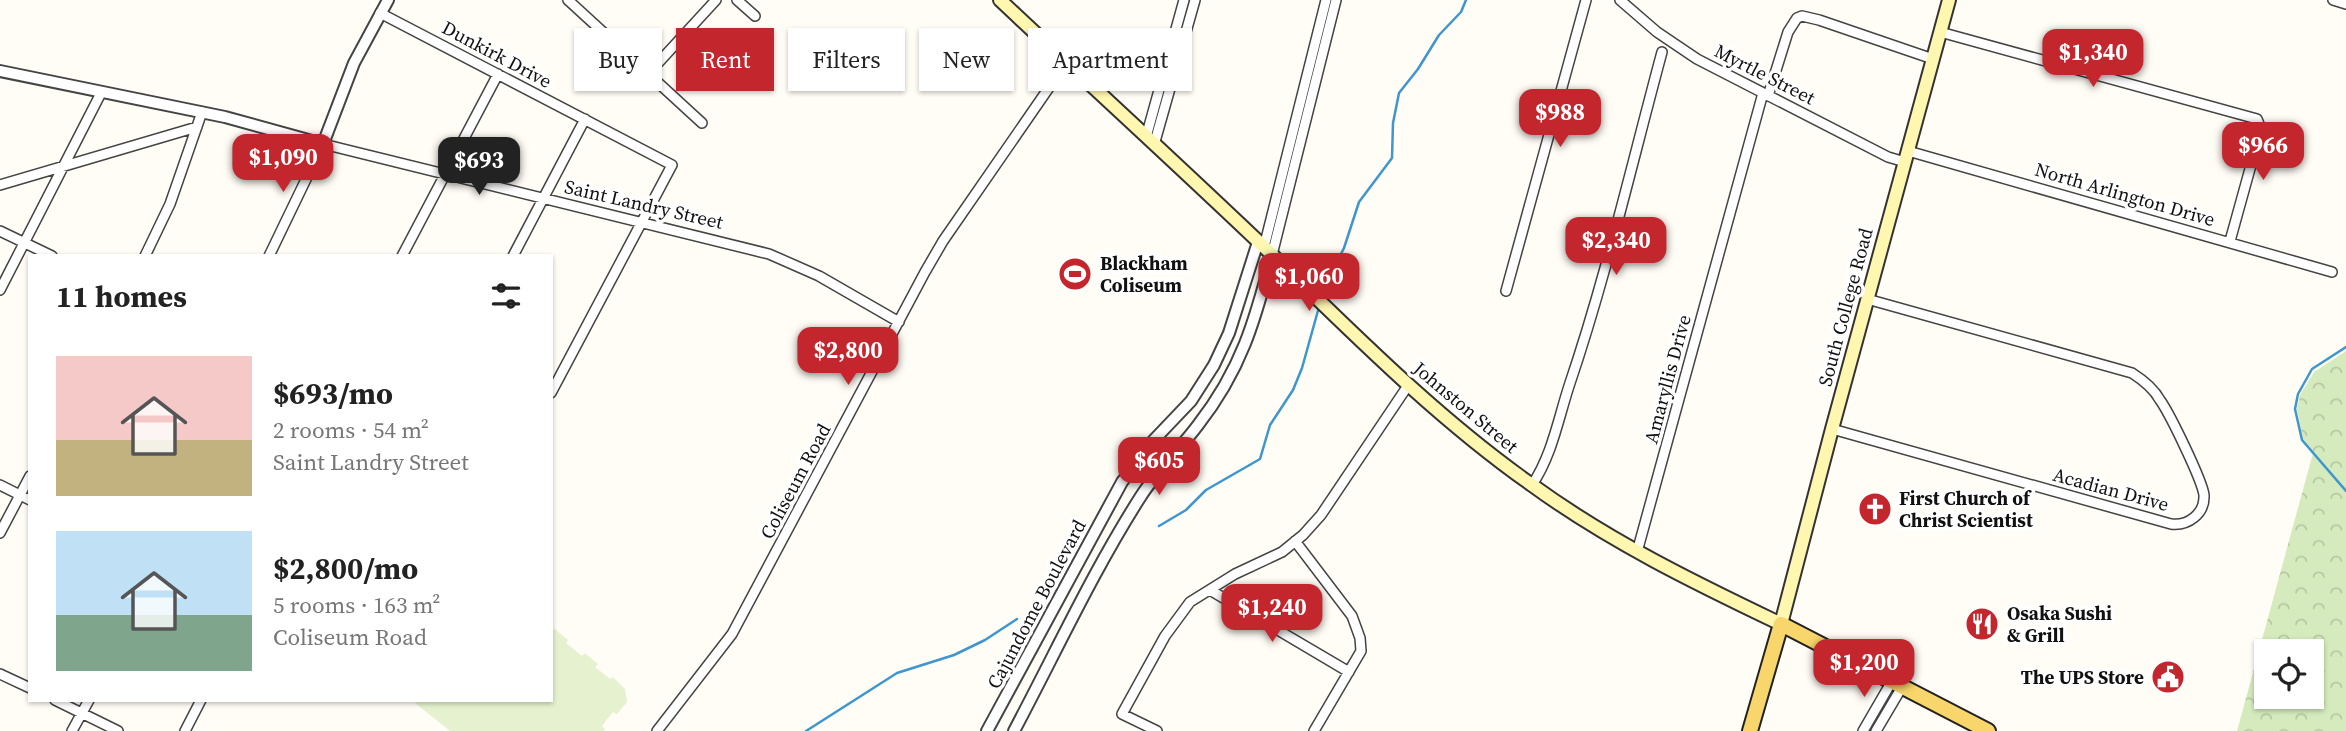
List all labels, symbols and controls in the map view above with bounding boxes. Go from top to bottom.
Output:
street label: Dunkirk Drive [438,14,556,94]
chip: Buy [574,28,662,91]
chip: Rent [676,28,774,91]
chip: Filters [788,28,905,91]
chip: New [919,28,1014,91]
chip: Apartment [1028,28,1192,91]
pin: $1,340 [2036,29,2150,89]
text: $1,340 [2058,36,2128,68]
street label: Myrtle Street [1710,38,1821,111]
pin: $988 [1519,90,1601,149]
text: $988 [1535,96,1585,128]
pin: $966 [2222,122,2304,182]
text: $966 [2238,129,2288,161]
pin: $1,090 [226,134,340,194]
pin: $693 [438,138,520,197]
text: $1,090 [248,141,318,173]
text: $693 [454,144,504,176]
street label: North Arlington Drive [2032,156,2218,232]
street label: Saint Landry Street [562,173,727,235]
pin: $2,340 [1559,218,1673,277]
text: $2,340 [1581,224,1651,256]
street label: South College Road [1811,225,1879,389]
place label: Blackham Coliseum [1100,250,1188,298]
pin: $1,060 [1252,254,1366,313]
sports icon: Blackham Coliseum [1056,255,1094,293]
text: $1,060 [1274,260,1344,292]
text: 11 homes [56,276,187,317]
icon: filters [487,277,525,315]
street label: Amaryllis Drive [1637,312,1697,446]
pin: $2,800 [791,328,905,387]
text: $2,800 [813,334,883,366]
street label: Johnston Street [1407,355,1525,459]
text: $693/mo [273,373,393,414]
icon: home [112,384,196,468]
text: 2 rooms · 54 m² [273,414,429,446]
street label: Coliseum Road [754,419,836,543]
pin: $605 [1118,438,1200,497]
text: $605 [1134,444,1184,476]
text: Saint Landry Street [273,446,469,478]
street label: Acadian Drive [2050,461,2172,517]
place label: First Church of Christ Scientist [1899,485,2033,533]
church icon: First Church of Christ Scientist [1856,490,1894,528]
street label: Cajundome Boulevard [980,515,1092,693]
text: $2,800/mo [273,548,418,589]
icon: home [112,559,196,643]
pin: $1,240 [1215,584,1329,644]
text: 5 rooms · 163 m² [273,589,440,621]
text: $1,240 [1237,591,1307,623]
place label: Osaka Sushi & Grill [2007,600,2112,648]
restaurant icon: Osaka Sushi & Grill [1963,605,2001,643]
text: Coliseum Road [273,621,427,653]
map controls [2254,639,2324,709]
button: locate [2254,639,2324,709]
pin: $1,200 [1807,640,1921,699]
text: $1,200 [1829,646,1899,678]
public building icon: The UPS Store [2149,658,2187,696]
place label: The UPS Store [2021,664,2144,690]

